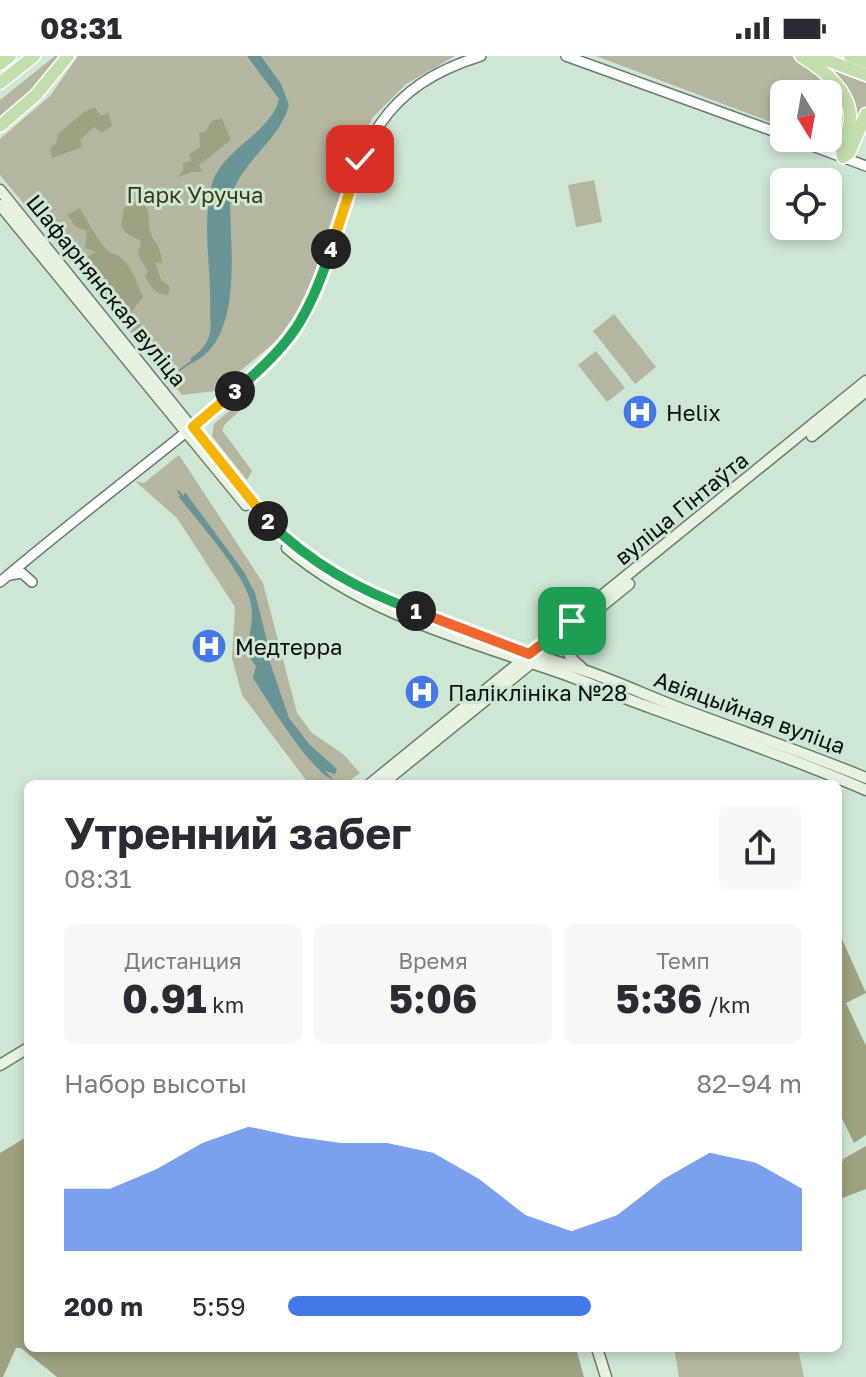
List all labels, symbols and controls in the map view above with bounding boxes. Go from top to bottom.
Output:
text: 08:31 [40,10,122,46]
north arrow [770,80,842,152]
map controls [770,80,842,240]
pin [326,125,394,193]
icon: check [338,137,382,181]
button: locate [770,168,842,240]
park label: Парк Уручча [127,181,263,208]
street label: Шафарнянская вуліца [21,189,193,391]
pin: 4 [311,229,351,269]
text: 4 [324,235,338,262]
pin: 3 [215,371,255,411]
text: 3 [228,377,242,404]
hospital icon: Helix [621,393,659,431]
place label: Helix [666,399,721,426]
street label: вуліца Гінтаўта [609,446,753,570]
pin: 2 [248,501,288,541]
text: 2 [261,507,275,534]
pin [538,587,606,655]
pin: 1 [396,591,436,631]
text: 1 [410,597,422,624]
icon: arrive [550,599,594,643]
hospital icon: Медтерра [190,627,228,665]
place label: Медтерра [235,633,342,660]
street label: Авіяцыйная вуліца [651,665,849,759]
hospital icon: Паліклініка №28 [403,673,441,711]
place label: Паліклініка №28 [448,679,628,706]
text: Утренний забег [64,806,411,859]
button: share [718,806,802,890]
text: 08:31 [64,863,132,894]
text: Дистанция [124,947,242,974]
text: Время [398,947,468,974]
text: Темп [656,947,710,974]
text: 0.91 [122,974,207,1022]
text: 5:06 [389,974,477,1022]
text: 5:36 [616,974,703,1022]
text: km [207,991,244,1018]
text: /km [703,991,750,1018]
text: Набор высоты [64,1068,247,1099]
text: 82–94 m [696,1068,802,1099]
text: 200 m [64,1291,143,1322]
text: 5:59 [192,1291,246,1322]

